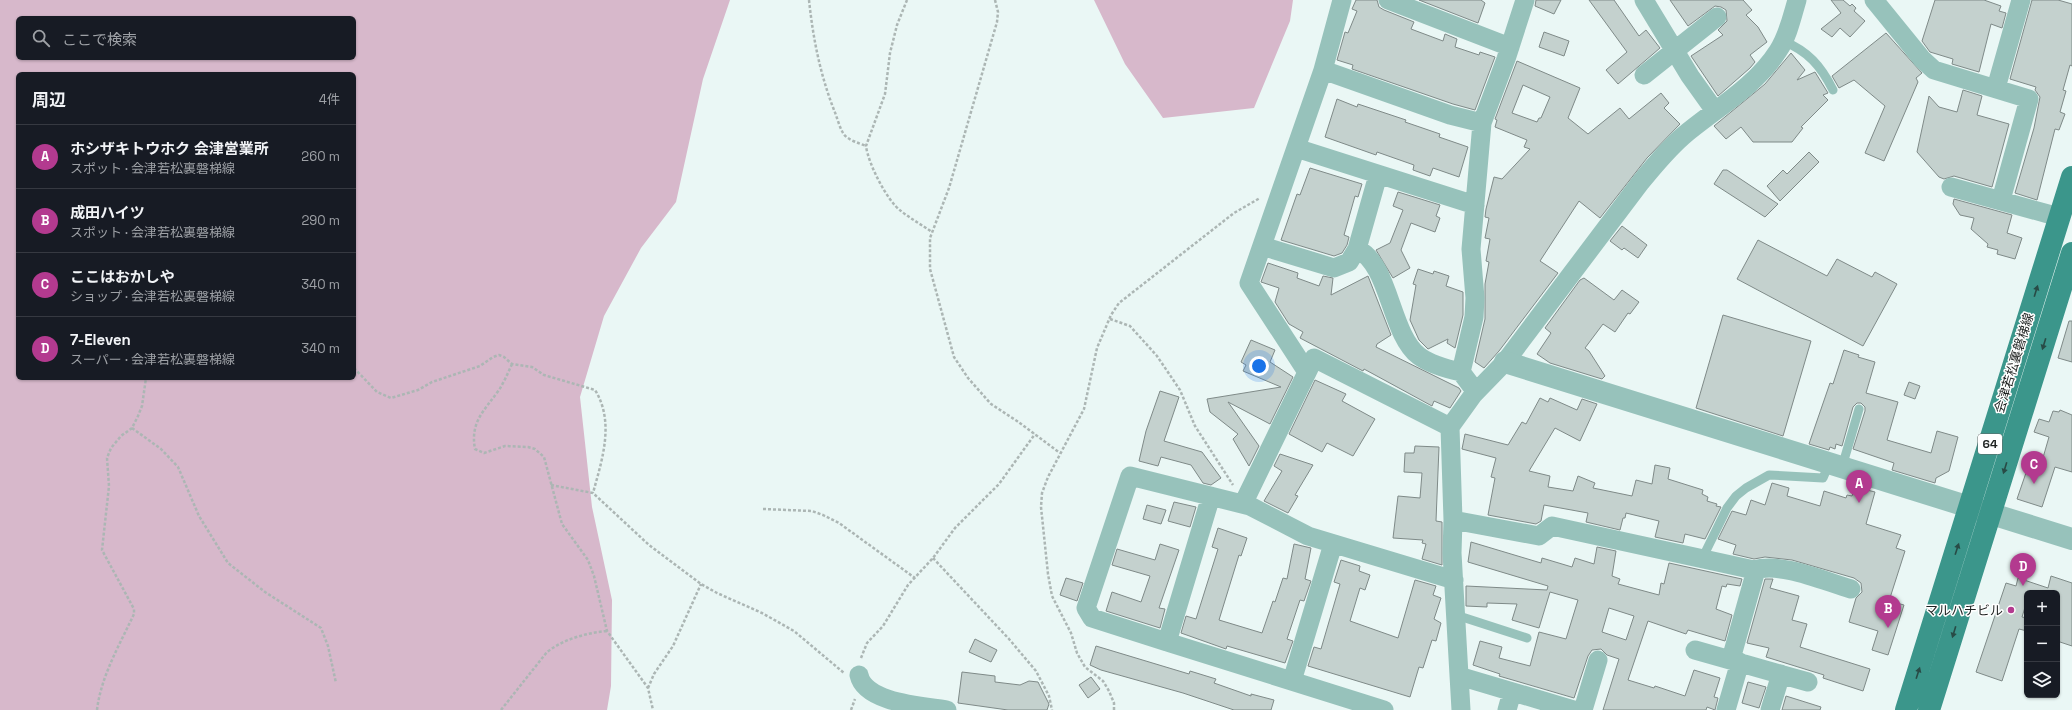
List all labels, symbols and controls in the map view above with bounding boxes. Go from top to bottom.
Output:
search box [16,16,356,60]
icon: search [30,27,52,49]
text: ここで検索 [62,30,137,49]
text: 周辺 [32,89,66,111]
text: 4件 [319,91,340,108]
text: ホシザキトウホク 会津営業所 [70,139,269,158]
text: A [41,148,49,165]
text: 260 m [301,148,340,165]
text: スポット · 会津若松裏磐梯線 [70,160,235,177]
text: 成田ハイツ [70,203,145,222]
text: B [41,212,49,229]
text: 290 m [301,212,340,229]
text: スポット · 会津若松裏磐梯線 [70,224,235,241]
text: ここはおかしや [70,267,175,286]
text: C [41,276,49,293]
text: 340 m [301,276,340,293]
one-way arrow [2033,284,2039,296]
text: ショップ · 会津若松裏磐梯線 [70,288,235,305]
street label: 会津若松裏磐梯線 [1991,311,2037,415]
text: 7-Eleven [70,330,131,349]
one-way arrow [2041,338,2047,350]
text: D [41,340,49,357]
text: 340 m [301,340,340,357]
text: スーパー · 会津若松裏磐梯線 [70,351,235,368]
your location [1249,356,1269,376]
road number: 64 [1978,434,2002,454]
pin: C [2021,451,2047,484]
one-way arrow [2002,462,2008,474]
pin: A [1846,470,1872,503]
one-way arrow [1954,543,1960,555]
pin: D [2010,553,2036,586]
map controls [2024,590,2060,698]
button: + [2024,590,2060,626]
pin: B [1875,595,1901,628]
place label: マルハチビル [1925,602,2003,619]
marker: マルハチビル [2006,605,2016,615]
one-way arrow [1951,626,1957,638]
button: − [2024,626,2060,662]
button: layers [2024,662,2060,698]
one-way arrow [1915,666,1921,678]

